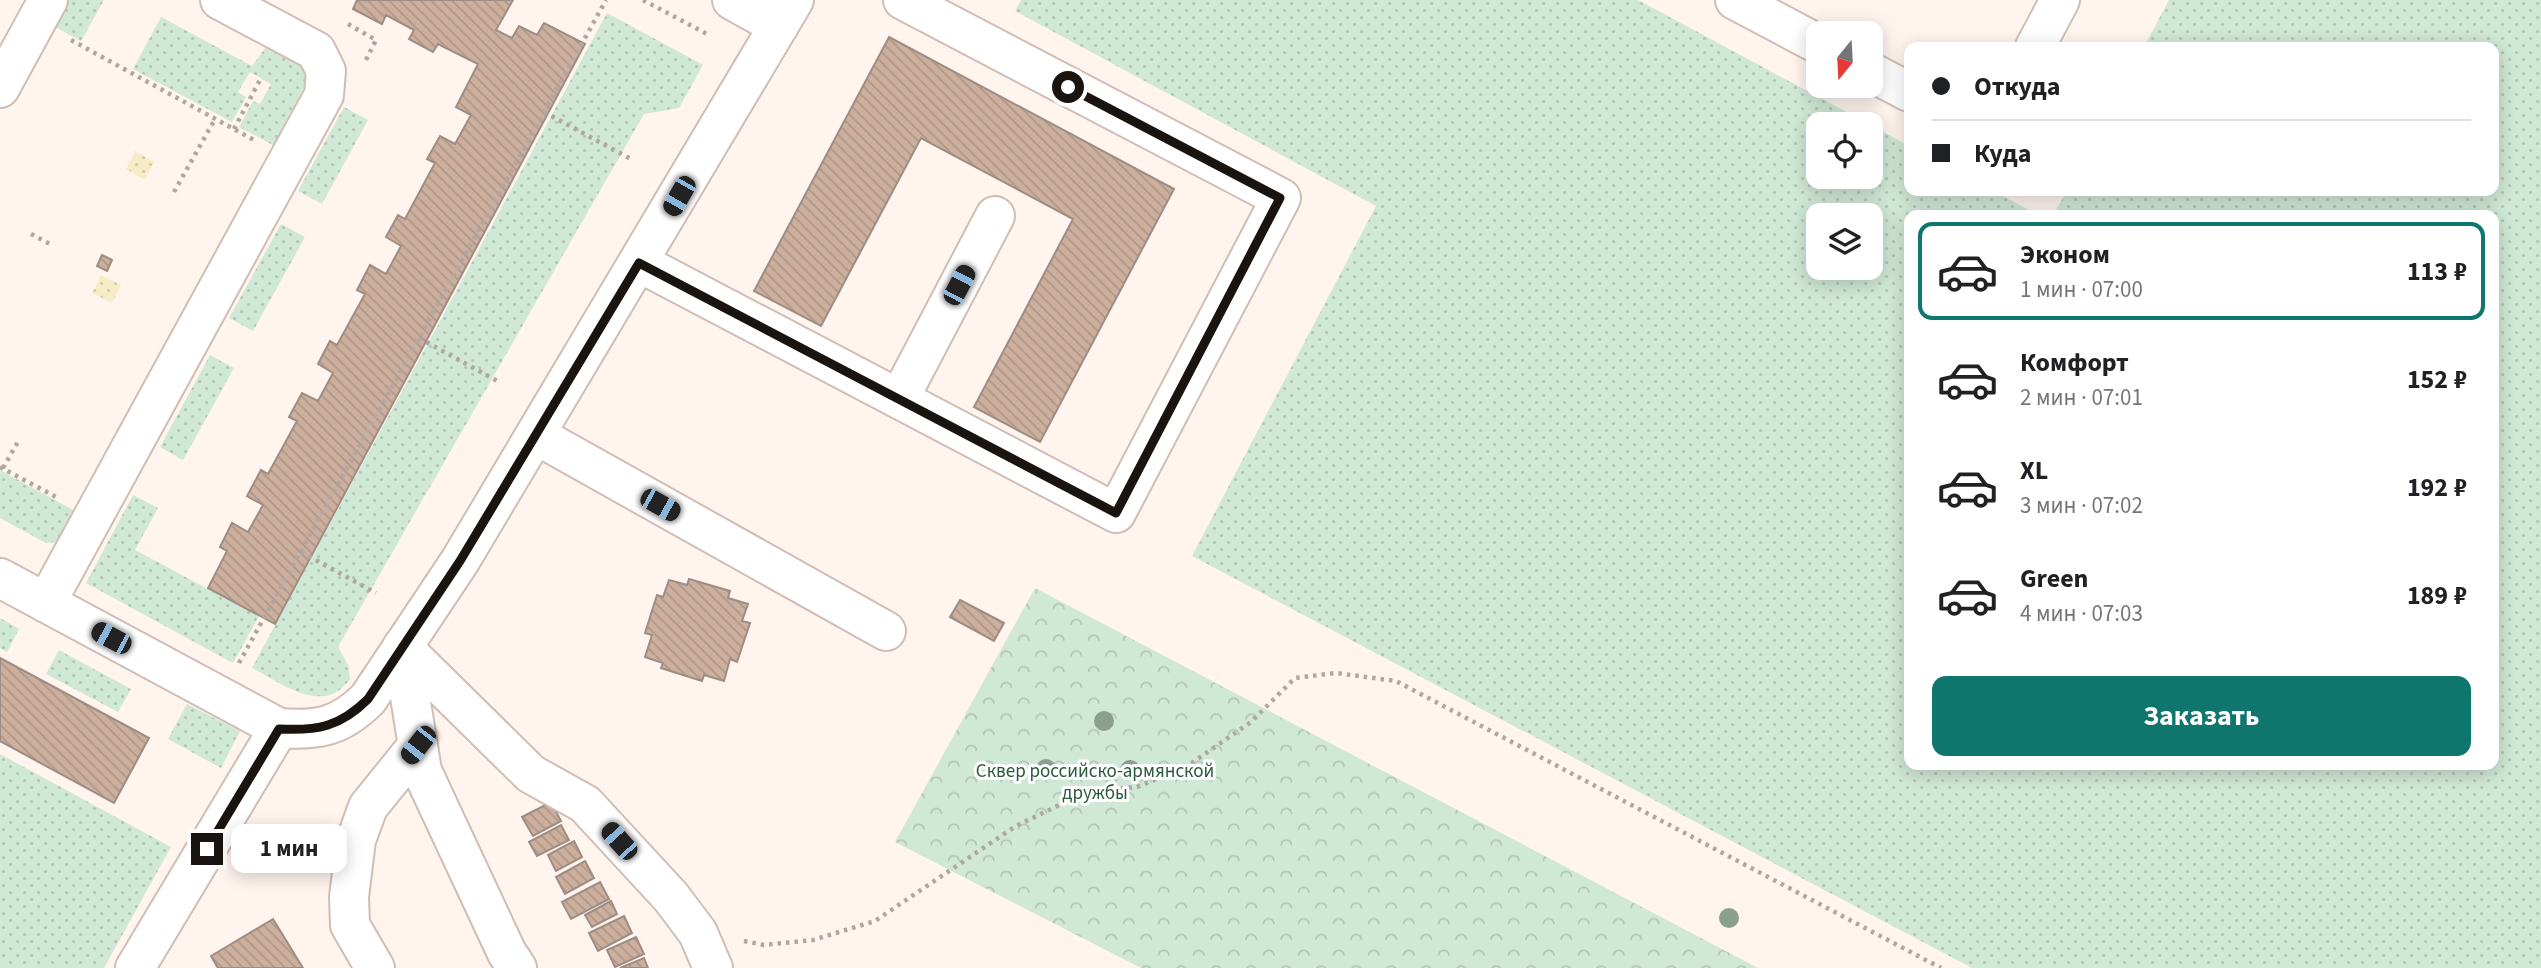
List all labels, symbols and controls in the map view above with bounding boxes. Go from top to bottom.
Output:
north arrow [1806,21,1883,98]
map controls [1806,21,1883,280]
text: Откуда [1974,68,2061,105]
route start [1052,71,1084,103]
button: locate [1806,112,1883,189]
text: Куда [1974,135,2032,172]
car [660,173,699,219]
button: layers [1806,203,1883,280]
text: Эконом [2020,236,2110,273]
icon: car [1936,240,1999,303]
text: 113 ₽ [2407,253,2467,290]
car [940,262,979,308]
text: 1 мин · 07:00 [2020,273,2143,306]
text: Комфорт [2020,344,2129,381]
icon: car [1936,348,1999,411]
text: 152 ₽ [2407,361,2467,398]
text: 2 мин · 07:01 [2020,381,2143,414]
text: XL [2020,452,2048,489]
icon: car [1936,456,1999,519]
text: 192 ₽ [2407,469,2467,506]
car [637,486,684,524]
text: 3 мин · 07:02 [2020,489,2143,522]
text: Green [2020,560,2088,597]
icon: car [1936,564,1999,627]
text: 189 ₽ [2407,577,2467,614]
text: 4 мин · 07:03 [2020,597,2143,630]
car [88,619,135,657]
button: Заказать [1932,676,2471,756]
car [397,722,440,768]
park label: Сквер российско-армянской дружбы [976,758,1214,807]
car [598,818,641,864]
callout: 1 мин [232,824,347,874]
text: 1 мин [260,832,318,865]
route end [191,833,223,865]

